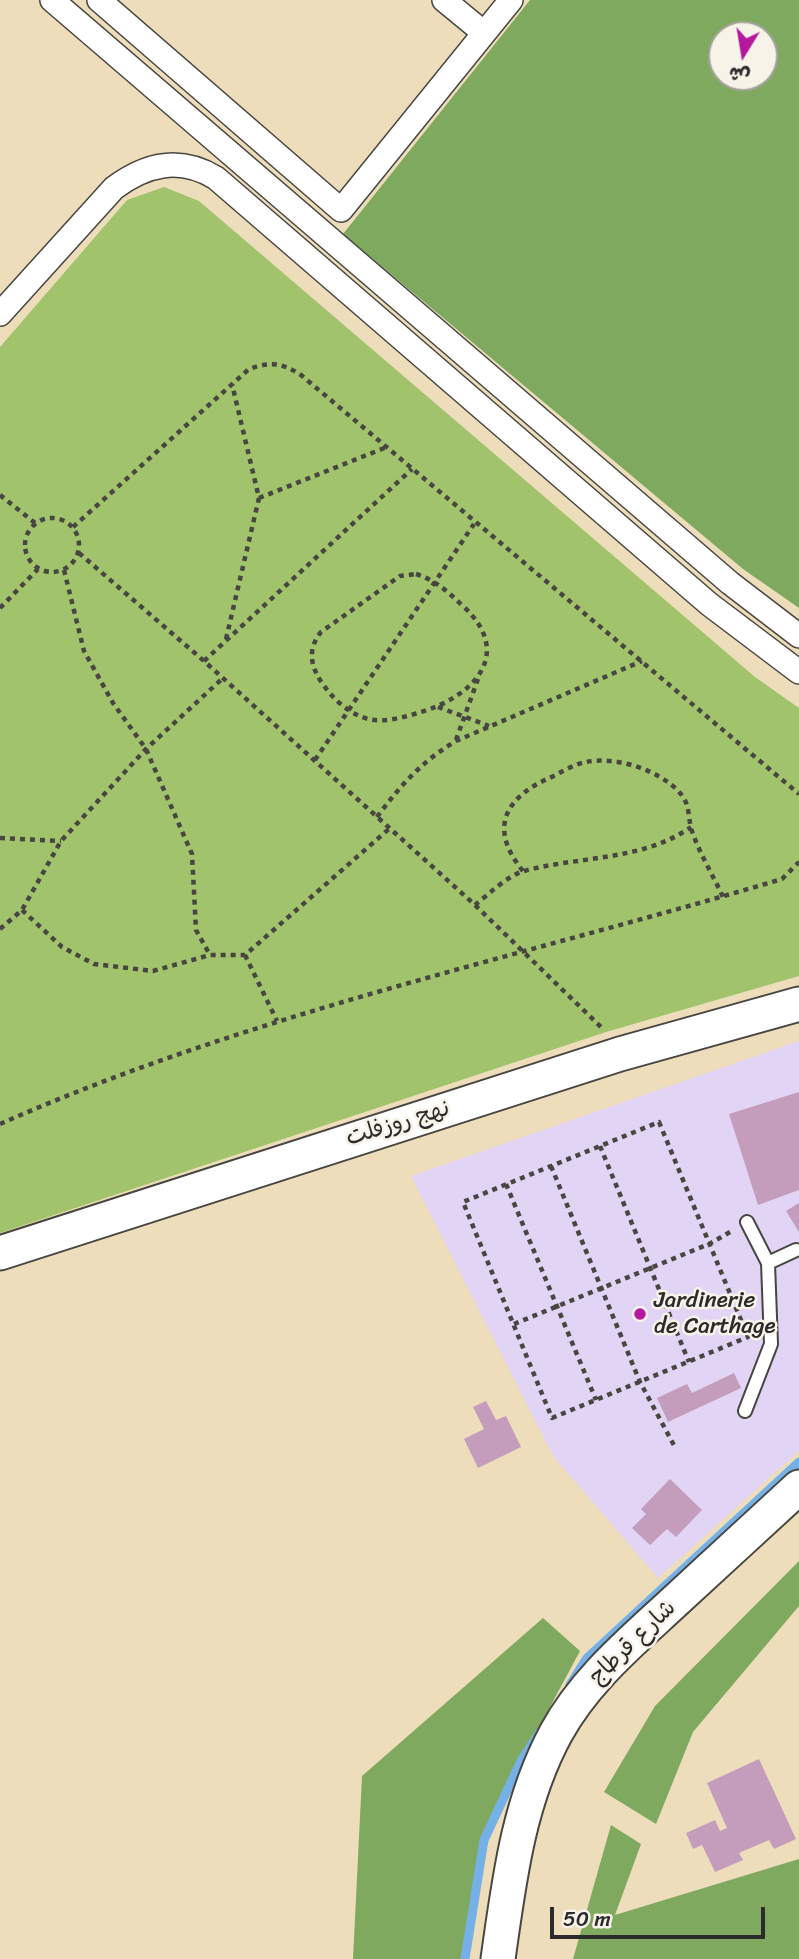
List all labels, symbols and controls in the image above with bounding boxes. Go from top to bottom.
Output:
north arrow [708,21,778,91]
text: ش [726,57,753,93]
street label: نهج روزفلت [343,1095,453,1153]
place label: Jardinerie de Carthage [654,1287,776,1341]
marker: Jardinerie de Carthage [632,1306,648,1322]
street label: شارع قرطاج [584,1595,682,1691]
scale bar [554,1892,769,1936]
text: 50 m [563,1900,611,1938]

